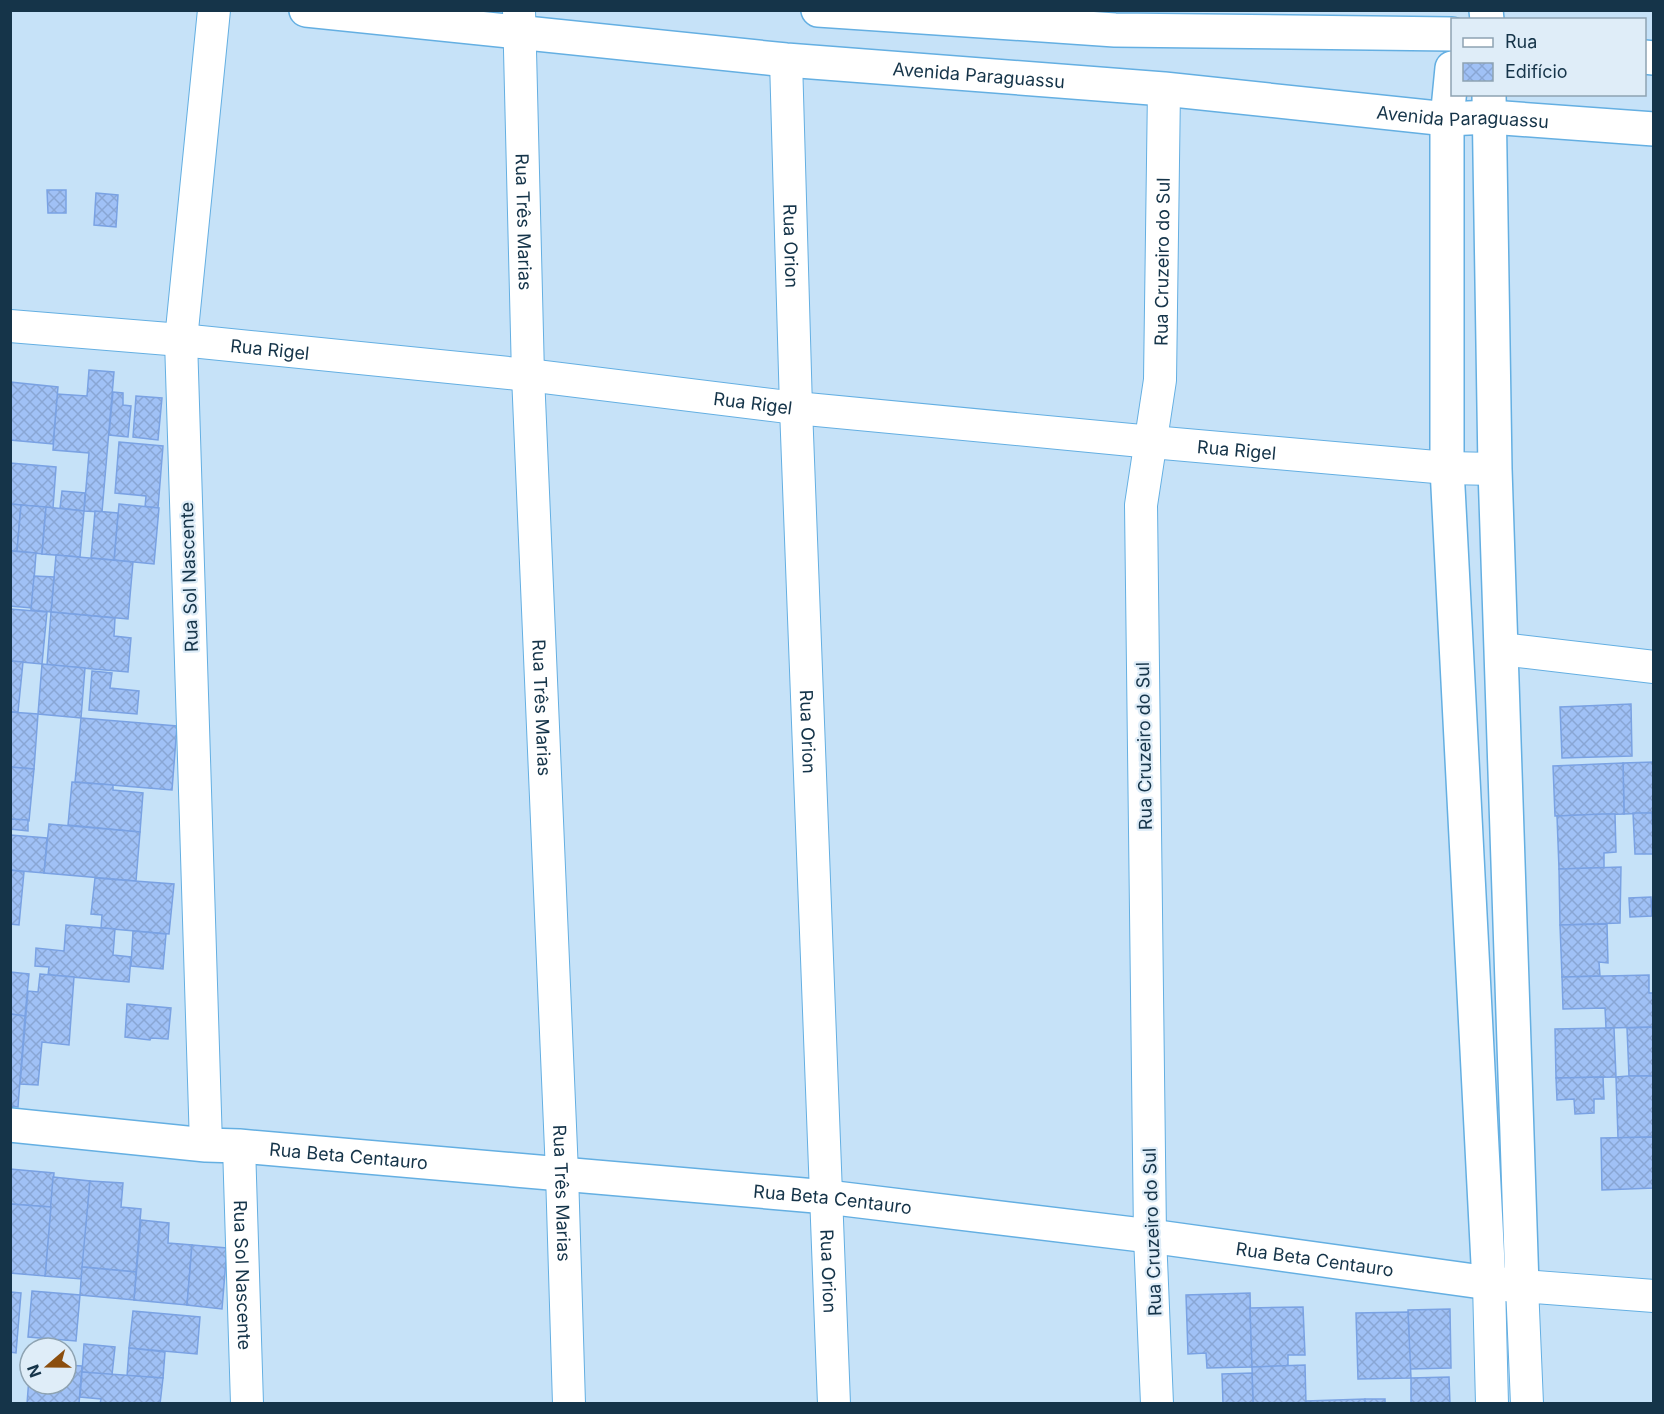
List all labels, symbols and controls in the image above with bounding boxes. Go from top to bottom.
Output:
legend [1451,18,1646,96]
text: Rua [1505,31,1537,52]
street label: Avenida Paraguassu [892,58,1066,92]
text: Edifício [1505,61,1568,82]
street label: Avenida Paraguassu [1376,101,1550,132]
street label: Rua Três Marias [512,153,536,291]
street label: Rua Cruzeiro do Sul [1150,177,1173,346]
street label: Rua Orion [780,204,803,288]
street label: Rua Rigel [229,335,310,363]
street label: Rua Rigel [712,387,794,418]
street label: Rua Rigel [1196,436,1277,463]
street label: Rua Sol Nascente [176,502,202,652]
street label: Rua Três Marias [529,639,556,776]
street label: Rua Cruzeiro do Sul [1132,662,1156,830]
street label: Rua Orion [796,689,820,774]
street label: Rua Três Marias [549,1124,575,1262]
street label: Rua Beta Centauro [268,1138,429,1173]
street label: Rua Cruzeiro do Sul [1139,1148,1165,1316]
street label: Rua Beta Centauro [753,1180,913,1218]
street label: Rua Sol Nascente [230,1200,256,1350]
street label: Rua Orion [817,1229,841,1314]
street label: Rua Beta Centauro [1235,1238,1395,1280]
north arrow [18,1336,78,1396]
text: N [22,1362,45,1380]

